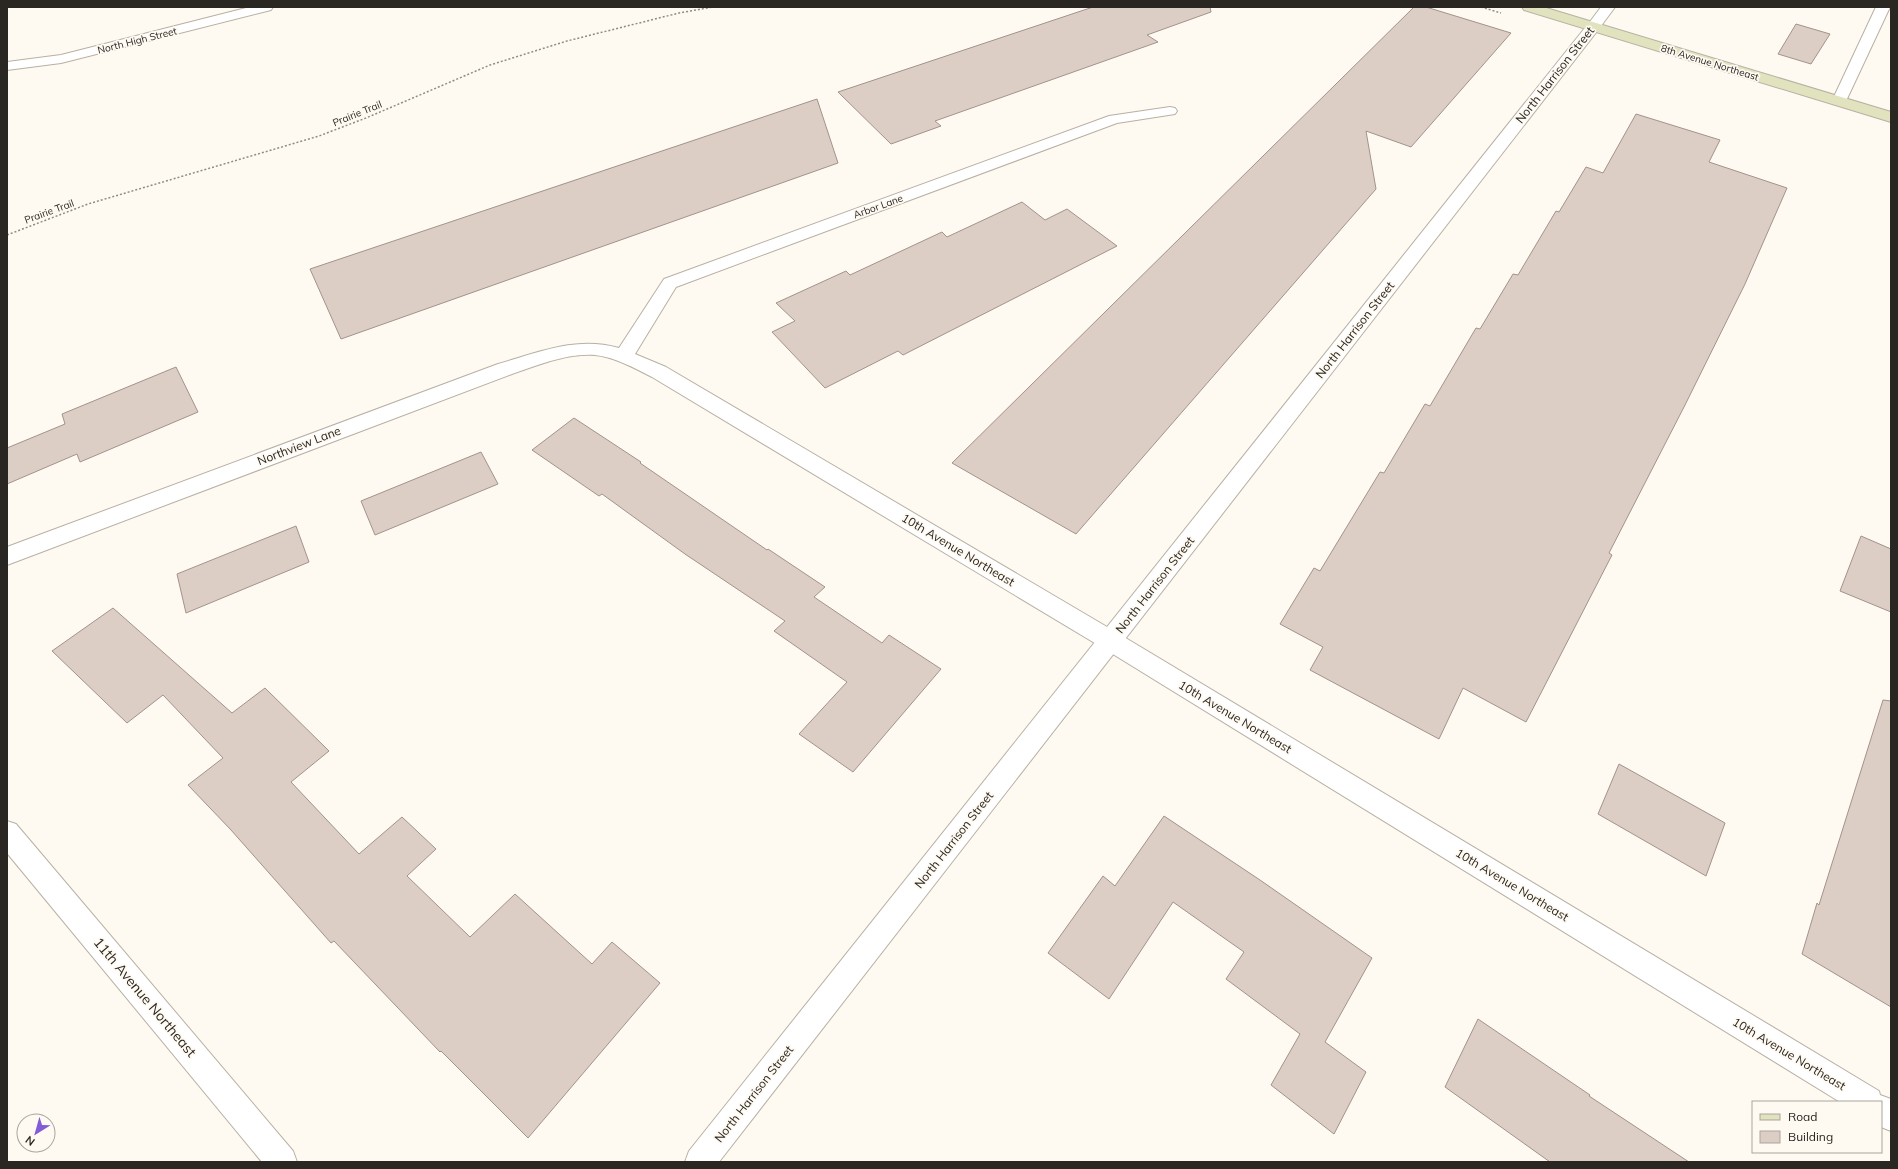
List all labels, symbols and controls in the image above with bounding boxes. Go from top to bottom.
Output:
street label: North Harrison Street [1512,23,1597,126]
street label: North High Street [96,24,179,57]
street label: 8th Avenue Northeast [1659,41,1761,84]
street label: Prairie Trail [331,98,384,129]
street label: Arbor Lane [852,192,905,221]
street label: Prairie Trail [22,196,76,226]
street label: North Harrison Street [1312,278,1397,381]
street label: Northview Lane [255,423,343,468]
street label: 10th Avenue Northeast [899,510,1018,589]
street label: North Harrison Street [1112,533,1197,636]
street label: 10th Avenue Northeast [1176,677,1295,756]
street label: North Harrison Street [911,788,996,891]
street label: 10th Avenue Northeast [1453,845,1572,924]
street label: 11th Avenue Northeast [90,933,200,1061]
street label: 10th Avenue Northeast [1730,1014,1849,1093]
street label: North Harrison Street [711,1042,796,1145]
legend [1752,1101,1882,1153]
text: Road [1788,1109,1817,1124]
north arrow [16,1113,56,1153]
text: Building [1788,1129,1833,1144]
text: N [22,1133,38,1149]

